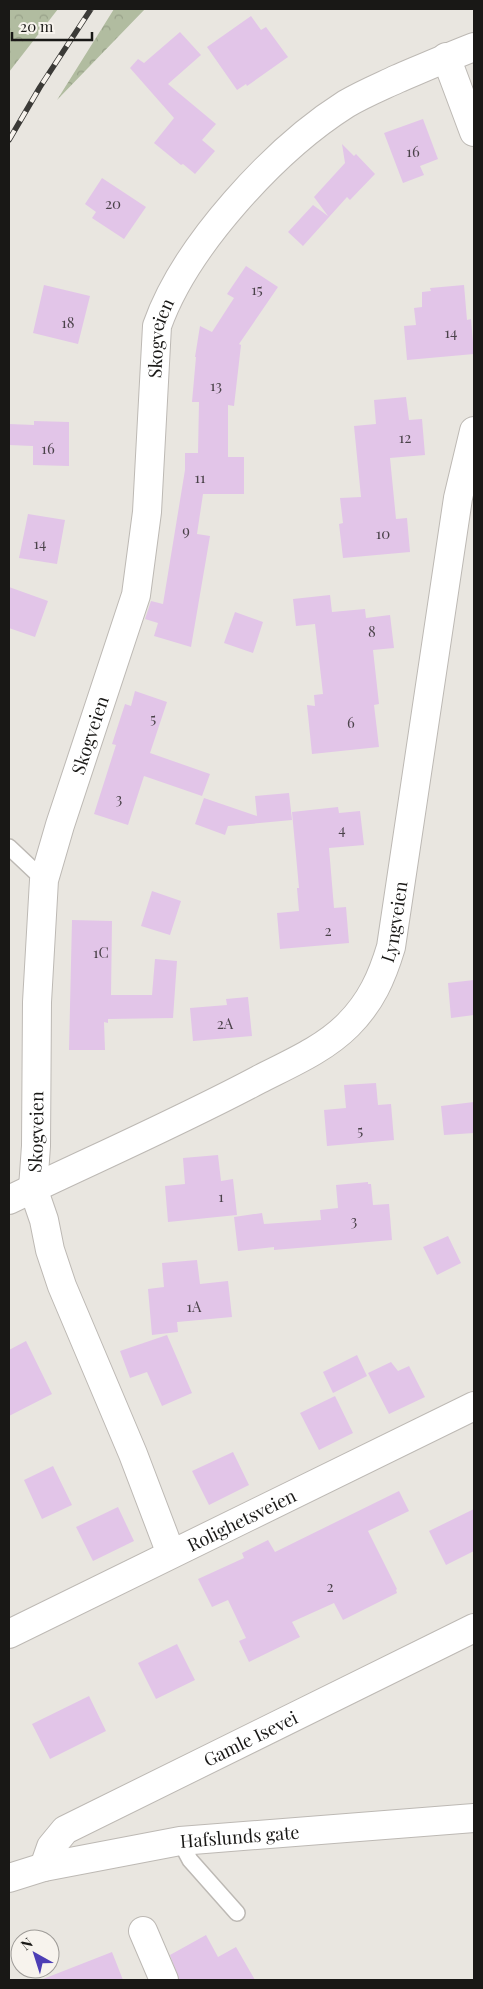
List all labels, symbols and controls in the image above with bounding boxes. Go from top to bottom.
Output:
scale bar [12,10,92,42]
text: 20 m [20,16,54,36]
house number: 16 [406,141,420,161]
house number: 20 [105,193,121,213]
house number: 15 [251,279,263,299]
street label: Skogveien [142,294,179,379]
house number: 18 [61,312,75,332]
house number: 14 [445,322,457,342]
house number: 13 [210,375,222,395]
house number: 12 [399,427,411,447]
house number: 16 [41,438,55,458]
house number: 11 [194,467,206,487]
house number: 9 [182,520,190,540]
house number: 10 [376,523,390,543]
house number: 14 [34,533,46,553]
house number: 8 [368,621,376,641]
street label: Skogveien [66,693,114,777]
house number: 5 [150,708,156,728]
house number: 6 [347,712,355,732]
house number: 3 [116,788,123,808]
house number: 4 [338,819,346,839]
street label: Lyngveien [375,879,413,965]
house number: 2 [324,920,332,940]
house number: 1C [93,942,109,962]
house number: 2A [217,1013,234,1033]
street label: Skogveien [22,1091,48,1173]
house number: 5 [357,1120,363,1140]
house number: 1 [218,1186,224,1206]
house number: 3 [351,1210,358,1230]
house number: 1A [186,1296,202,1316]
street label: Rolighetsveien [183,1483,300,1557]
house number: 2 [326,1576,334,1596]
street label: Gamle Isevei [199,1705,302,1772]
street label: Hafslunds gate [179,1820,300,1853]
north arrow [10,1929,60,1979]
text: N [17,1933,36,1954]

